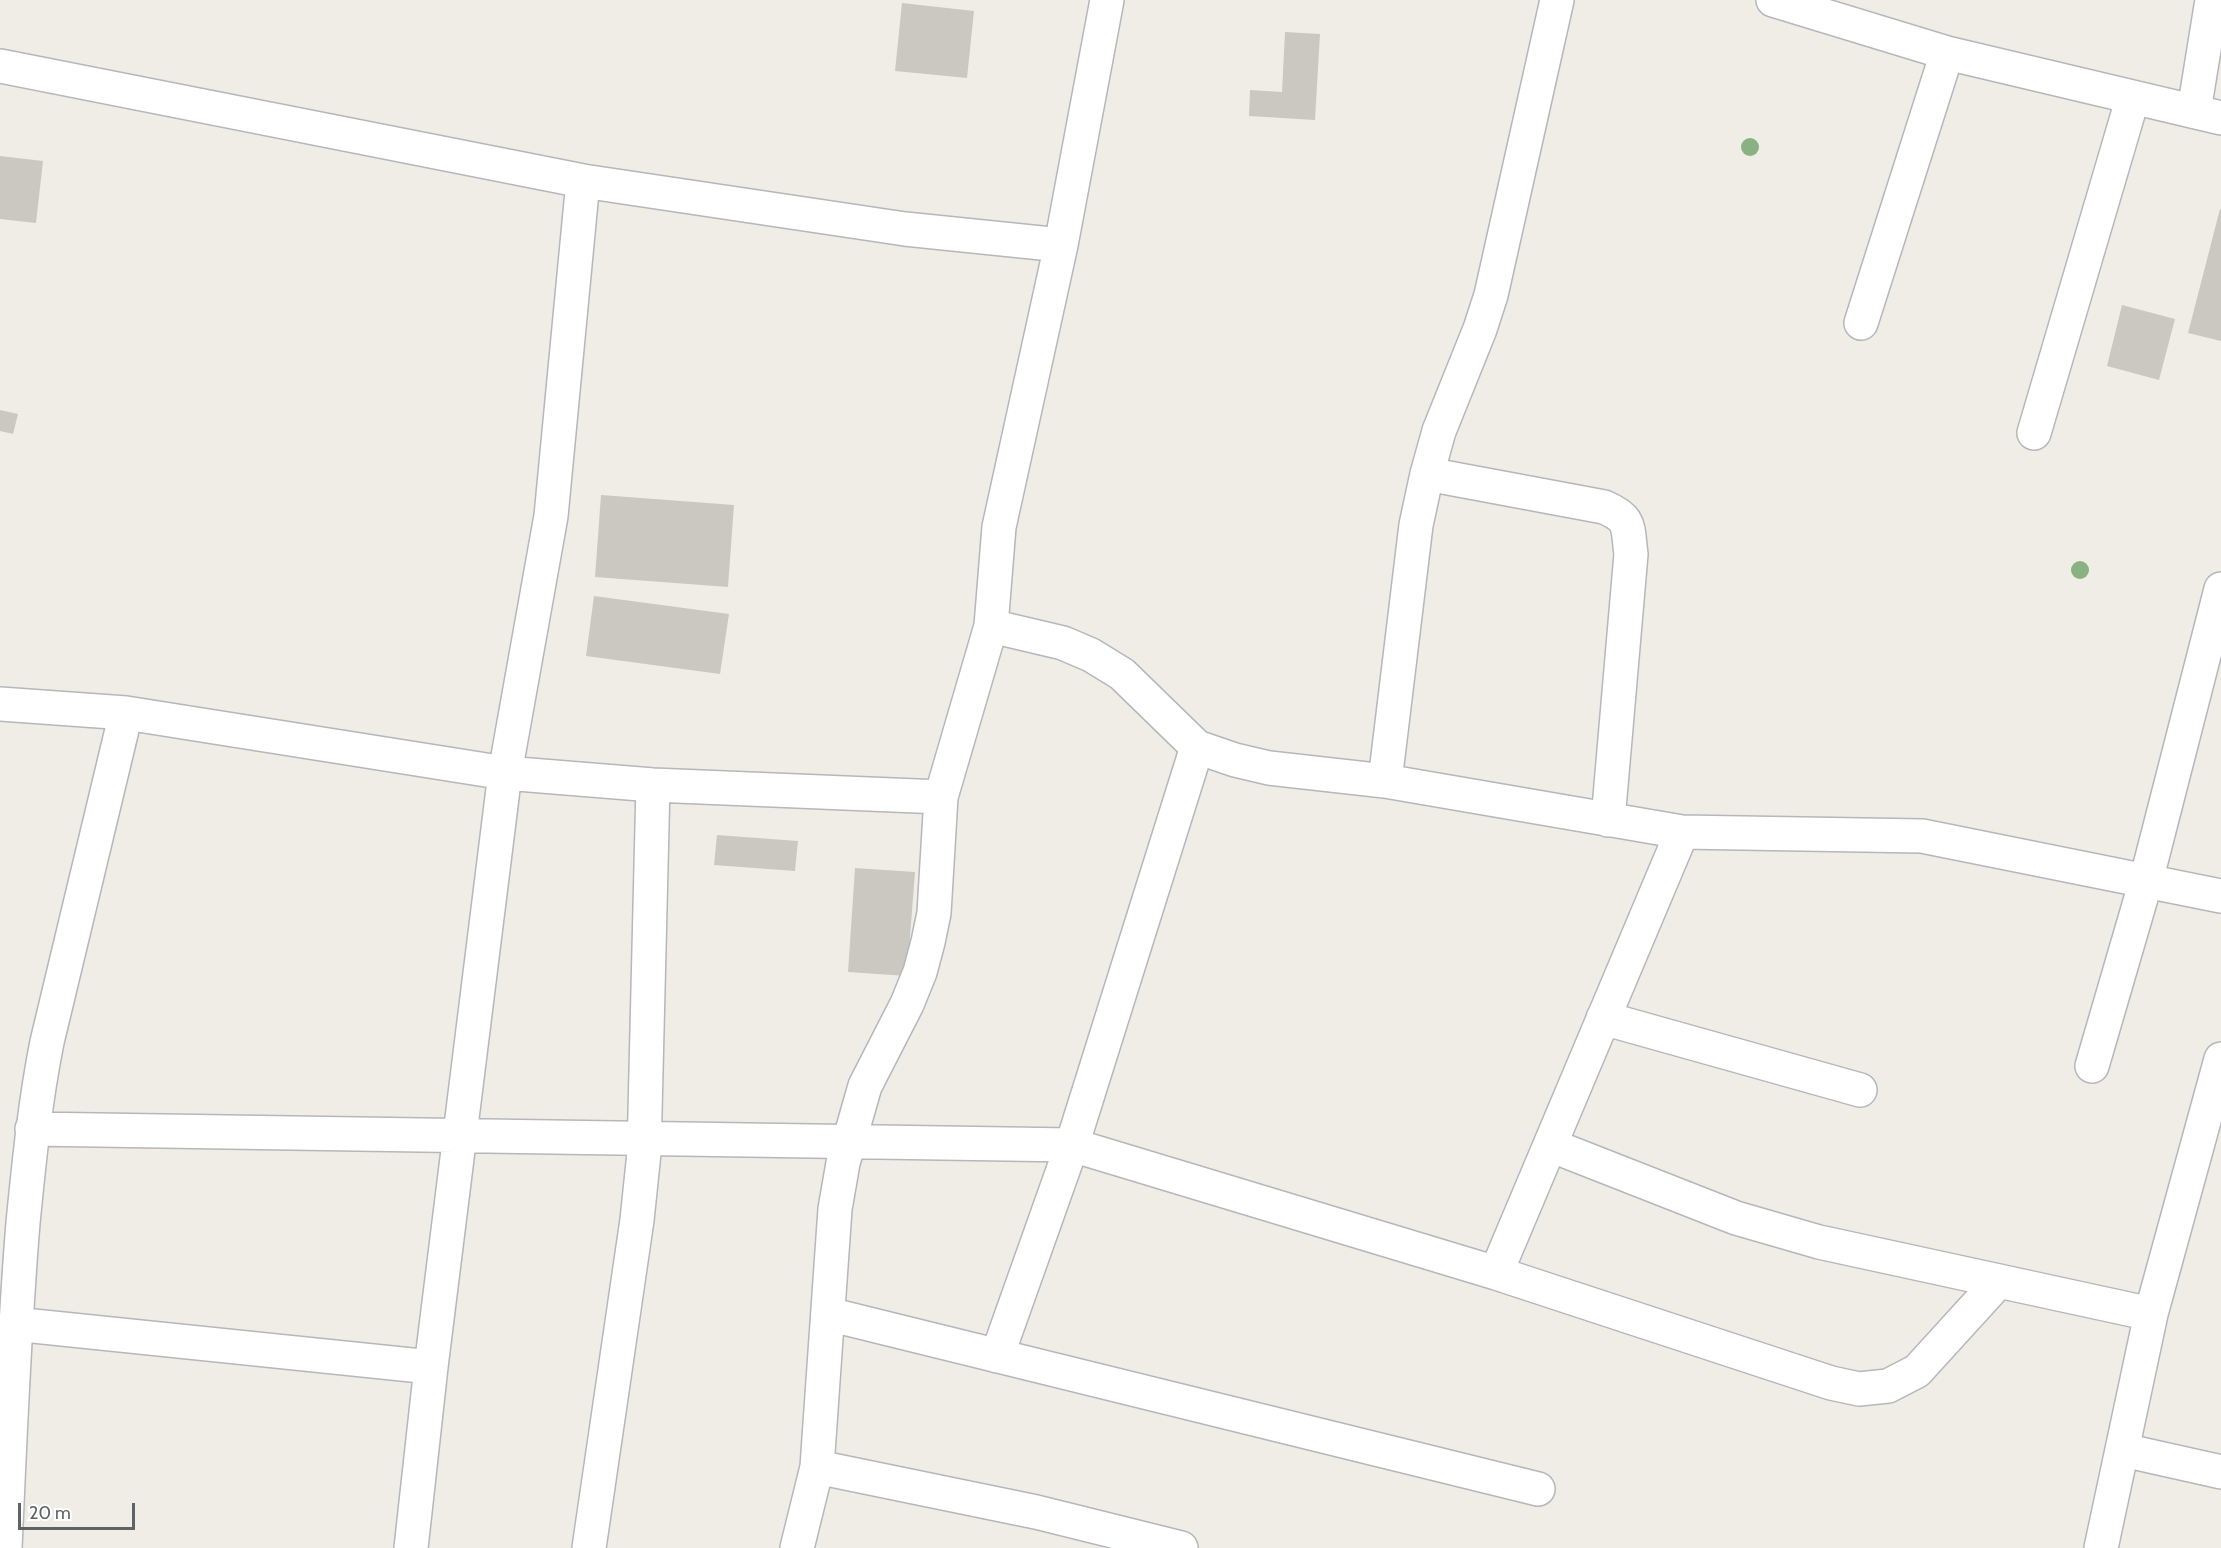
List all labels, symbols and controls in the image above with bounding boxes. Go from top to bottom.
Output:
scale bar [21,1491,138,1529]
text: 20 m [29,1502,71,1524]

